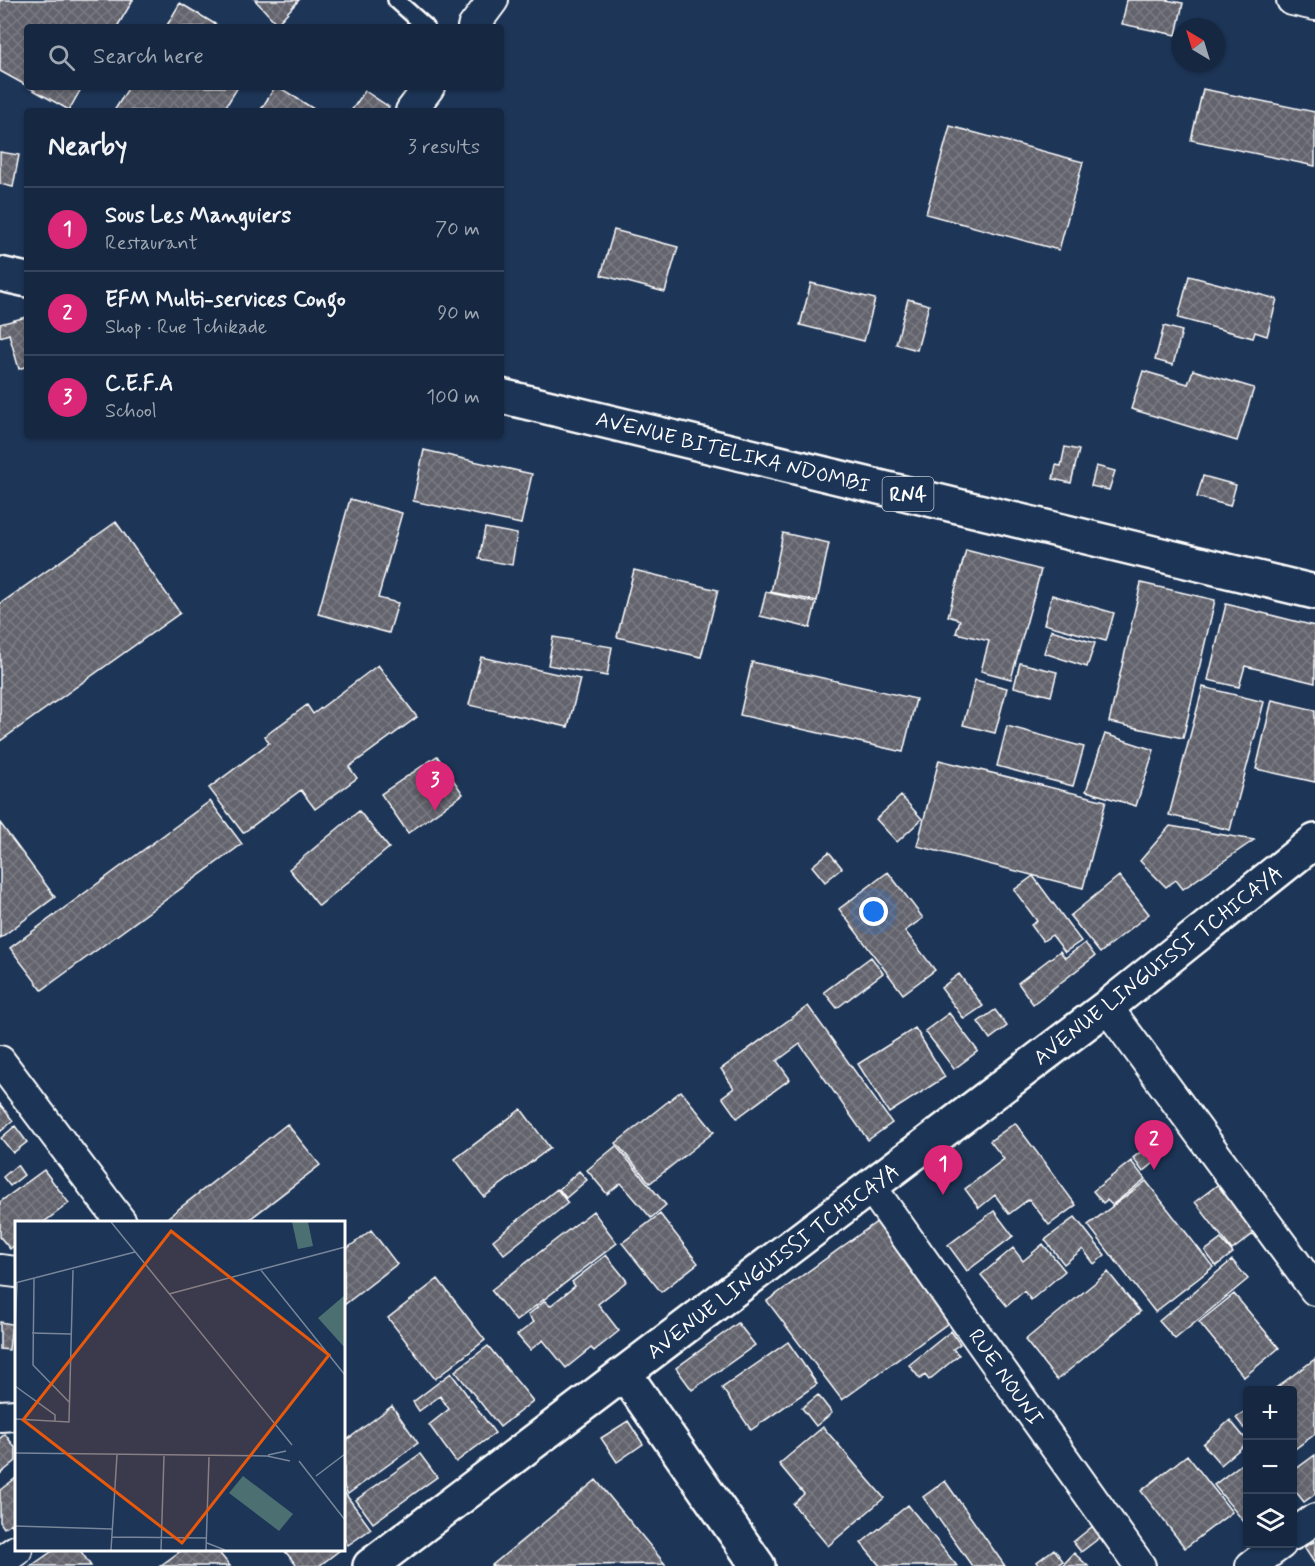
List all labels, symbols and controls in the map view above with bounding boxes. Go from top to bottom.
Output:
north arrow [1171,18,1225,72]
search box [24,24,504,90]
icon: search [45,41,78,74]
text: Search here [93,43,204,71]
text: Nearby [48,130,127,164]
text: 3 results [408,134,480,161]
text: Sous Les Manguiers [105,202,291,230]
text: 1 [63,216,72,243]
text: 70 m [435,216,480,243]
text: Restaurant [105,230,198,257]
text: EFM Multi-services Congo [105,286,346,314]
text: 2 [63,300,72,327]
text: 90 m [437,300,480,327]
text: Shop · Rue Tchikade [105,314,267,341]
text: C.E.F.A [105,370,173,398]
text: 3 [63,384,72,411]
text: 100 m [426,384,480,411]
text: School [105,398,157,425]
street label: AVENUE BITELIKA NDOMBI [593,405,873,501]
road number: RN4 [882,477,934,511]
pin: 3 [416,762,454,811]
street label: AVENUE LINGUISSI TCHICAYA [1028,859,1289,1072]
your location [859,897,888,926]
pin: 2 [1134,1120,1174,1170]
pin: 1 [924,1146,962,1195]
street label: AVENUE LINGUISSI TCHICAYA [642,1157,906,1366]
inset map [15,1221,345,1551]
street label: RUE NOUNI [961,1323,1049,1432]
map controls [1243,1386,1297,1548]
button: + [1243,1386,1297,1440]
button: − [1243,1440,1297,1494]
button: layers [1243,1494,1297,1548]

